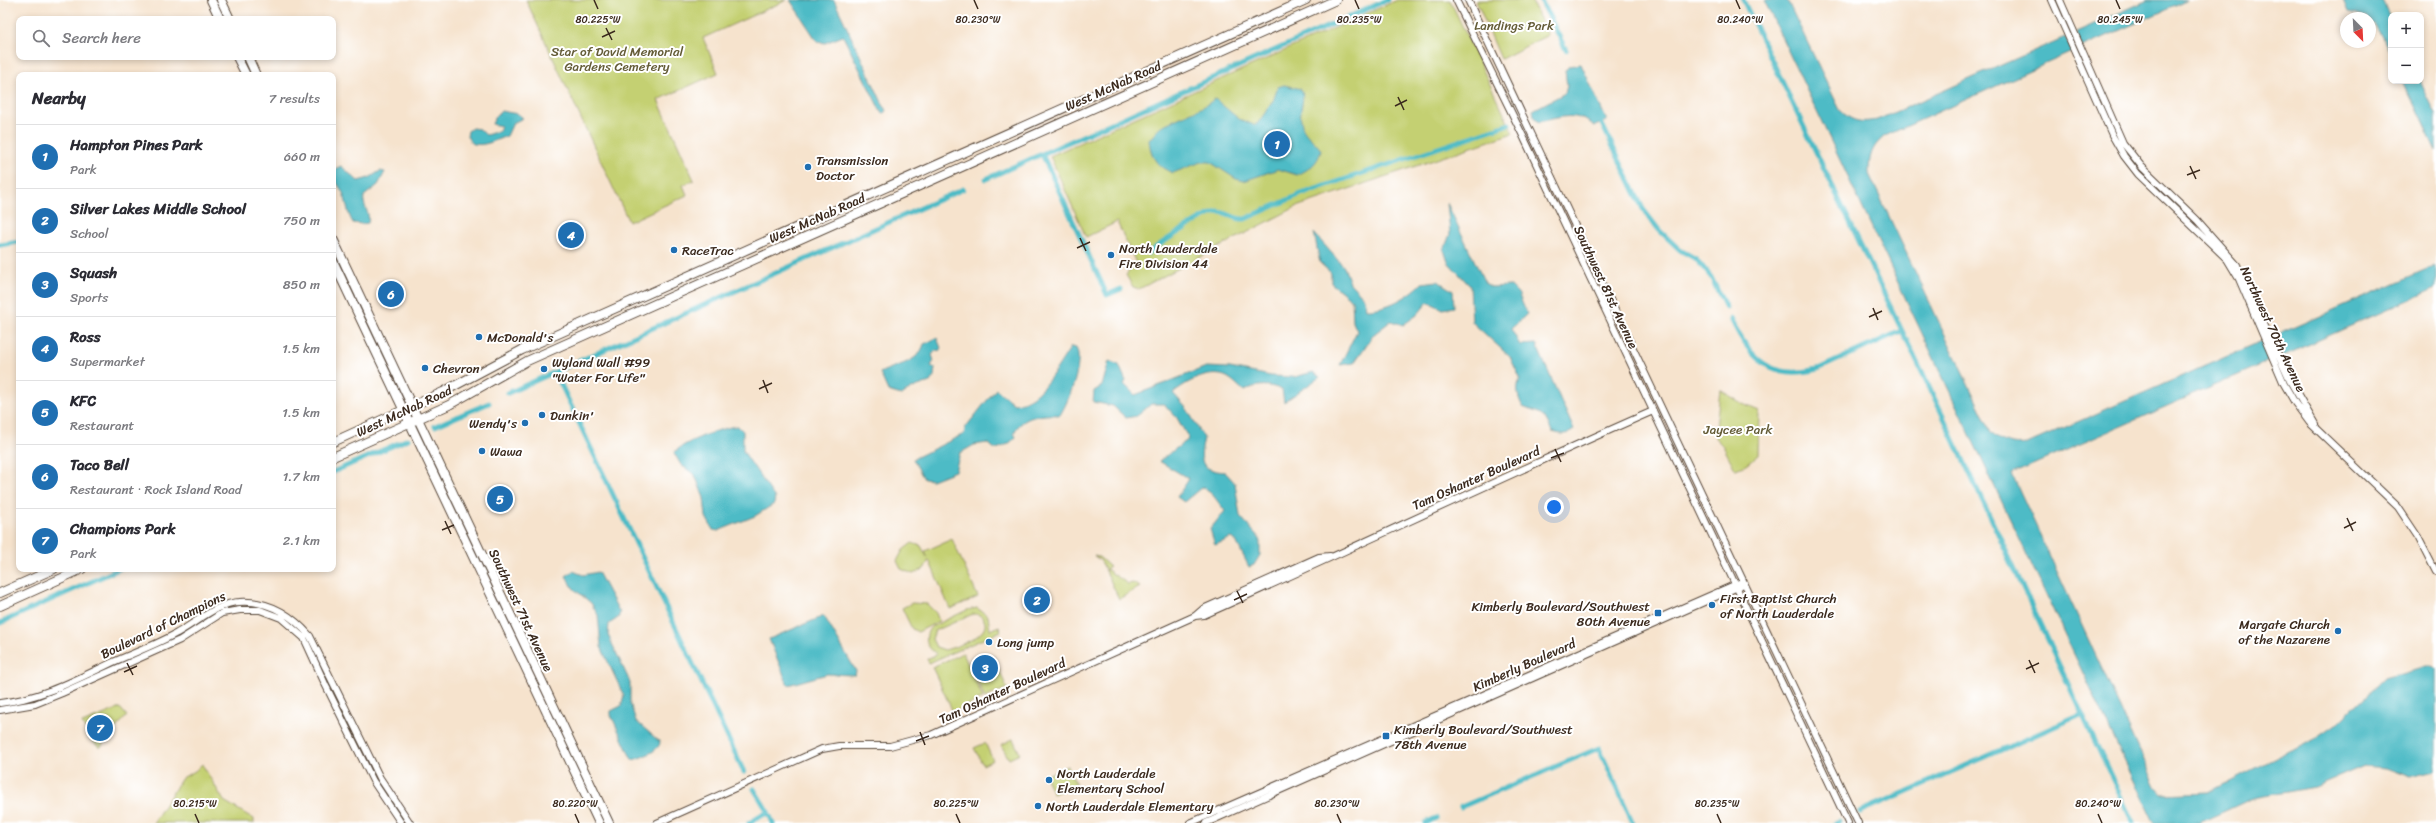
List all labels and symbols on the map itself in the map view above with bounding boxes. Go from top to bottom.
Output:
text: 80.225°W [575,11,621,29]
text: 80.230°W [956,11,1001,29]
text: 80.235°W [1337,11,1382,29]
text: 80.240°W [1717,11,1763,29]
text: 80.245°W [2097,11,2143,29]
north arrow [2340,12,2376,48]
park label: Landings Park [1474,14,1554,37]
park label: Star of David Memorial Gardens Cemetery [551,40,683,78]
street label: West McNab Road [1061,54,1166,118]
pin: 1 [1264,129,1290,159]
place label: Transmission Doctor [816,149,888,187]
marker: Transmission Doctor [803,162,813,172]
street label: West McNab Road [765,186,870,250]
pin: 4 [558,220,584,250]
street label: Southwest 81st Avenue [1567,221,1645,353]
place label: North Lauderdale Fire Division 44 [1119,237,1218,275]
place label: RaceTrac [682,239,734,262]
marker: RaceTrac [669,245,679,255]
marker: North Lauderdale Fire Division 44 [1106,250,1116,260]
street label: Northwest 70th Avenue [2234,262,2312,396]
pin: 6 [378,279,404,309]
place label: McDonald's [487,326,553,349]
marker: McDonald's [474,332,484,342]
place label: Wyland Wall #99 "Water For Life" [552,351,650,389]
place label: Chevron [433,357,480,380]
marker: Chevron [420,363,430,373]
marker: Wyland Wall #99 "Water For Life" [539,364,549,374]
street label: West McNab Road [352,378,457,443]
place label: Dunkin' [550,404,594,427]
marker: Dunkin' [537,410,547,420]
place label: Wendy's [469,412,518,435]
marker: Wendy's [520,418,530,428]
park label: Jaycee Park [1703,418,1773,441]
street label: Tam Oshanter Boulevard [1408,439,1545,517]
place label: Wawa [490,440,523,463]
marker: Wawa [477,446,487,456]
pin: 5 [487,484,513,514]
your location [1544,497,1564,517]
street label: Southwest 71st Avenue [482,545,560,675]
street label: Boulevard of Champions [96,584,231,665]
pin: 2 [1024,585,1050,615]
place label: First Baptist Church of North Lauderdale [1720,587,1837,625]
place label: Kimberly Boulevard/Southwest 80th Avenue [1471,595,1650,633]
marker: First Baptist Church of North Lauderdale [1707,600,1717,610]
marker: Kimberly Boulevard/Southwest 80th Avenue [1653,608,1663,618]
place label: Margate Church of the Nazarene [2238,613,2330,651]
marker: Margate Church of the Nazarene [2333,626,2343,636]
place label: Long jump [997,631,1054,654]
street label: Kimberly Boulevard [1469,631,1580,698]
marker: Long jump [984,637,994,647]
street label: Tam Oshanter Boulevard [935,651,1070,731]
pin: 3 [972,653,998,683]
pin: 7 [87,713,113,743]
place label: Kimberly Boulevard/Southwest 78th Avenue [1394,718,1573,756]
marker: Kimberly Boulevard/Southwest 78th Avenue [1381,731,1391,741]
place label: North Lauderdale Elementary School [1057,762,1165,800]
marker: North Lauderdale Elementary School [1044,775,1054,785]
text: 80.215°W [173,795,217,813]
text: 80.220°W [552,795,598,813]
text: 80.225°W [933,795,979,813]
place label: North Lauderdale Elementary [1046,795,1214,818]
text: 80.230°W [1315,795,1360,813]
text: 80.235°W [1695,795,1740,813]
text: 80.240°W [2075,795,2121,813]
marker: North Lauderdale Elementary [1033,801,1043,811]

